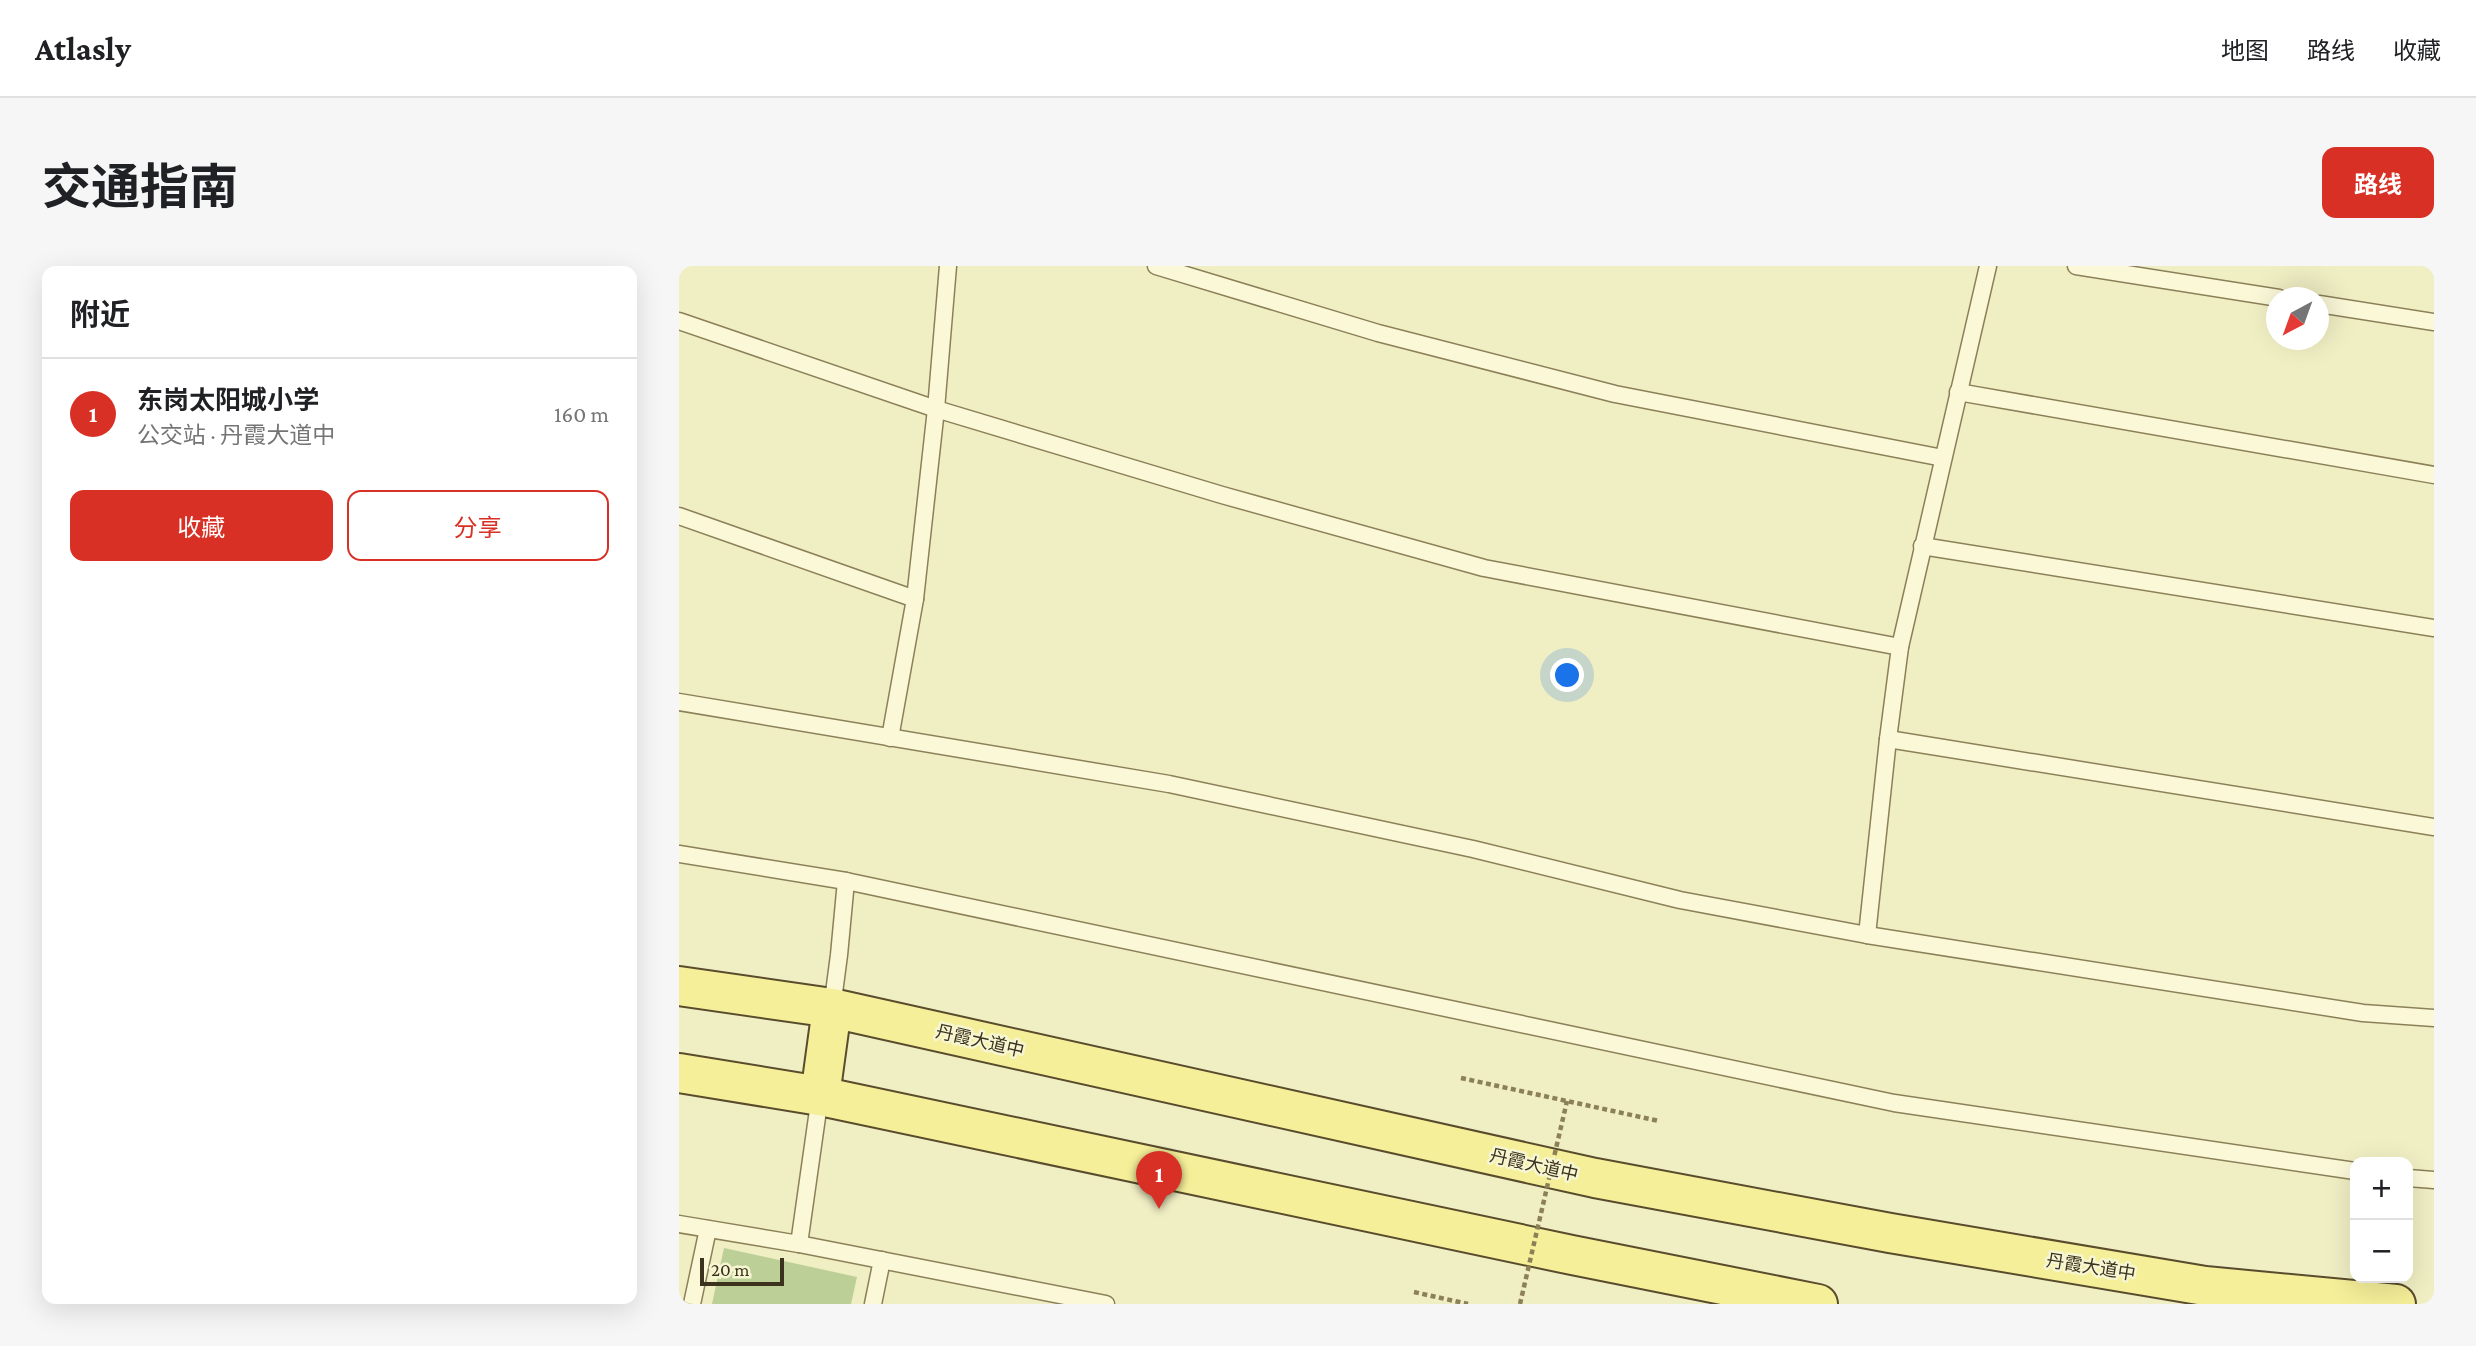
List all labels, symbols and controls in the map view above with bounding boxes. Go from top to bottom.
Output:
text: Atlasly [35,30,131,67]
text: 地图 [2221,37,2269,64]
text: 路线 [2307,37,2355,64]
text: 收藏 [2393,37,2441,64]
button: 路线 [2322,147,2434,218]
text: 交通指南 [42,160,238,215]
north arrow [2266,287,2329,350]
text: 附近 [70,298,130,331]
text: 东岗太阳城小学 [137,386,319,415]
text: 1 [89,401,97,427]
text: 160 m [554,401,609,427]
text: 公交站 · 丹霞大道中 [137,422,335,448]
button: 收藏 [70,490,333,561]
button: 分享 [347,490,609,561]
your location [1550,658,1584,692]
street label: 丹霞大道中 [934,1021,1026,1061]
street label: 丹霞大道中 [1488,1145,1580,1185]
pin: 1 [1136,1151,1182,1209]
map controls [2350,1157,2413,1283]
button: + [2350,1157,2413,1220]
button: − [2350,1220,2413,1283]
street label: 丹霞大道中 [2045,1250,2137,1284]
scale bar [700,1255,784,1287]
text: 20 m [711,1259,750,1280]

